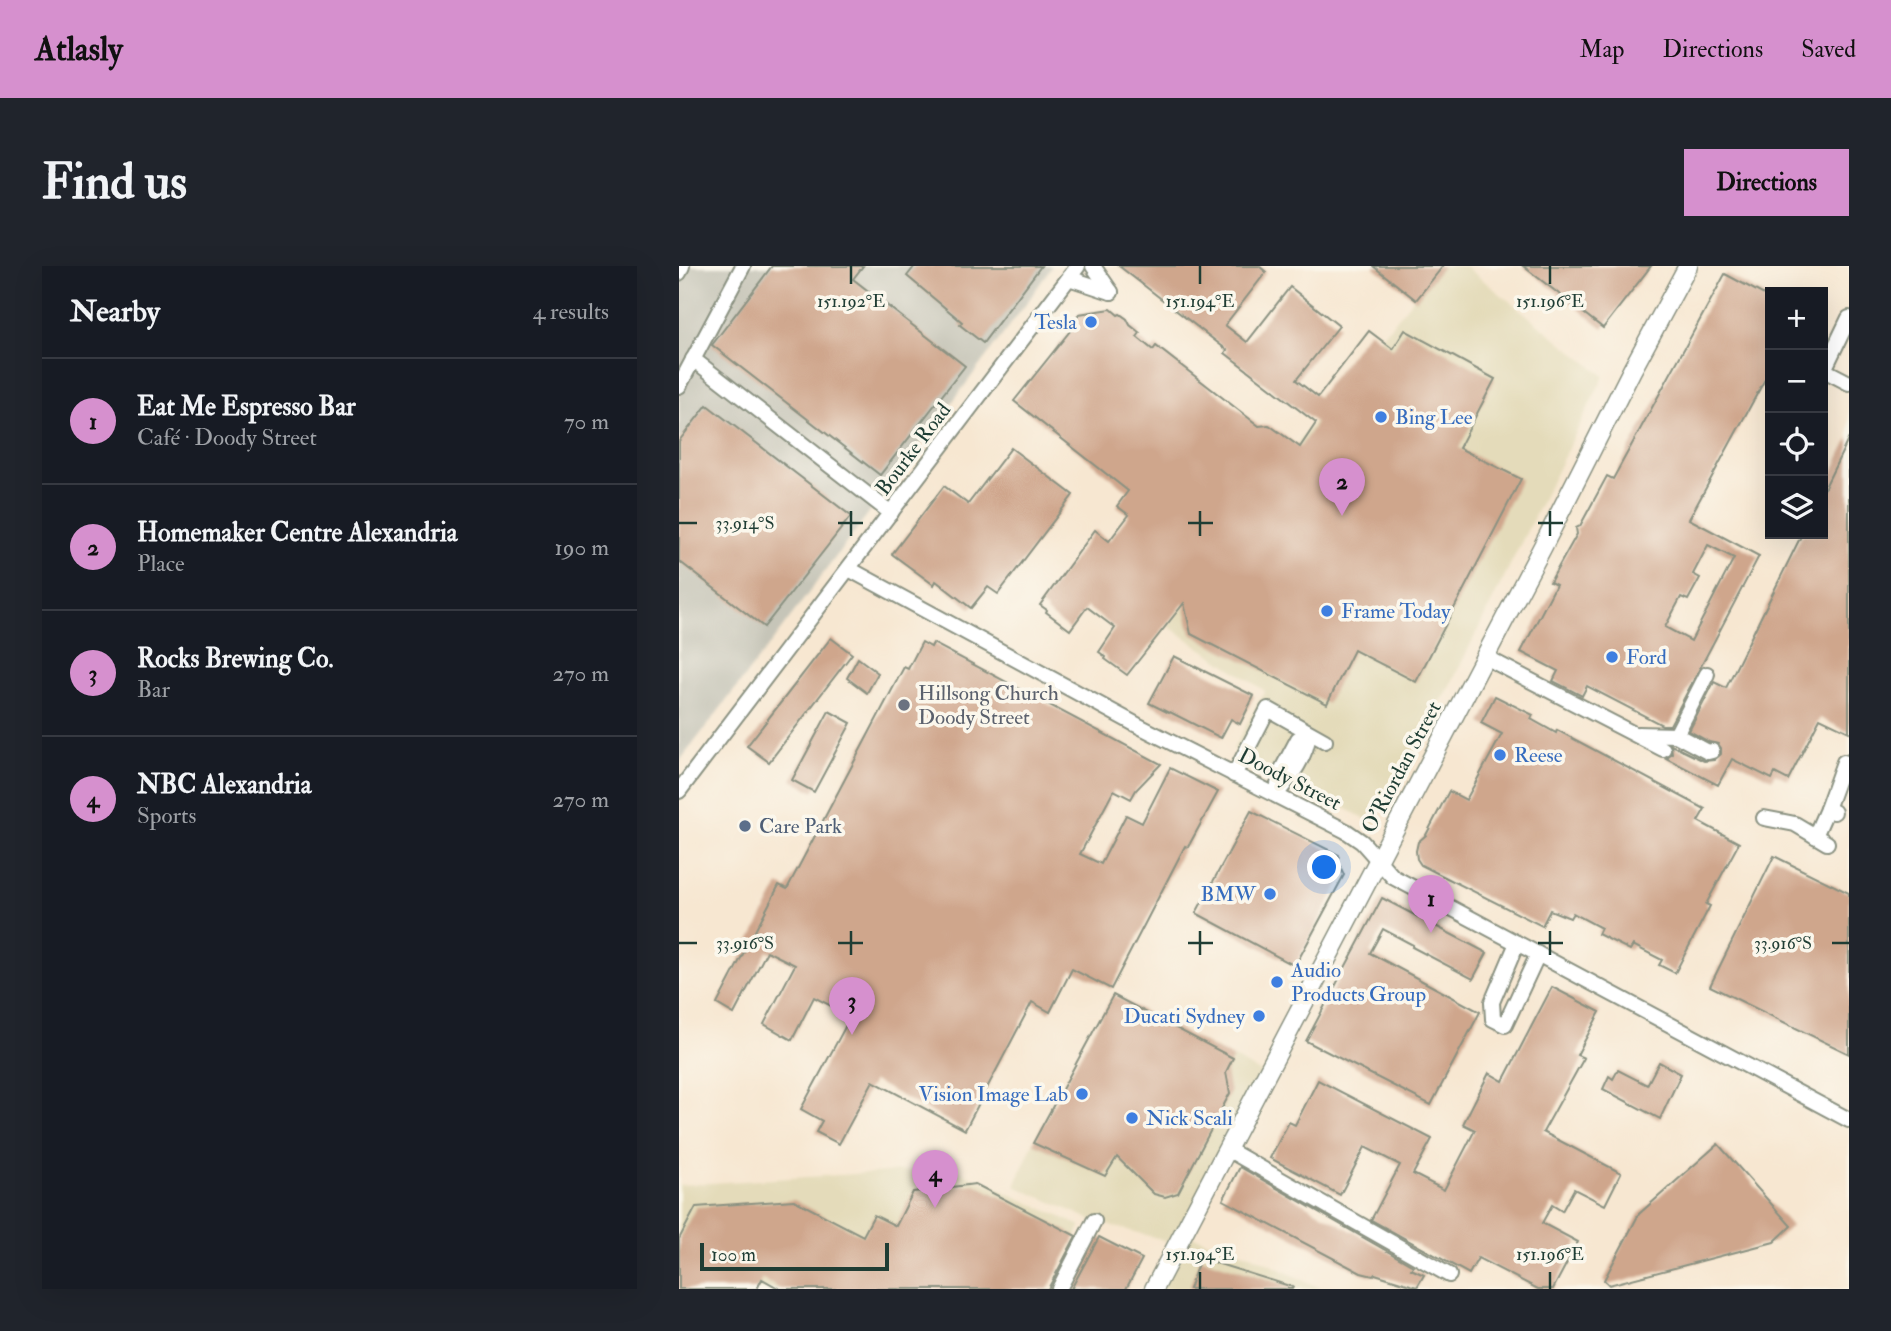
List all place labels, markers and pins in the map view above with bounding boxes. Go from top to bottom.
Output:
place label: Tesla [1034,309,1077,336]
marker: Tesla [1083,314,1099,330]
place label: Bing Lee [1395,404,1473,431]
marker: Bing Lee [1373,409,1389,425]
pin: 2 [1319,458,1365,516]
place label: Frame Today [1341,598,1451,625]
marker: Frame Today [1319,603,1335,619]
place label: Ford [1626,644,1667,671]
marker: Ford [1604,649,1620,665]
place label: Hillsong Church Doody Street [918,680,1059,731]
marker: Hillsong Church Doody Street [896,697,912,713]
place label: Reese [1514,742,1563,769]
marker: Reese [1492,747,1508,763]
place label: Care Park [759,813,842,840]
marker: Care Park [737,818,753,834]
pin: 1 [1408,875,1454,933]
place label: BMW [1201,881,1257,908]
marker: BMW [1262,886,1278,902]
place label: Audio Products Group [1290,957,1426,1008]
marker: Audio Products Group [1269,974,1285,990]
pin: 3 [829,977,875,1035]
place label: Ducati Sydney [1123,1003,1246,1030]
marker: Ducati Sydney [1251,1008,1267,1024]
place label: Vision Image Lab [919,1081,1068,1108]
marker: Vision Image Lab [1074,1086,1090,1102]
place label: Nick Scali [1146,1105,1233,1132]
marker: Nick Scali [1124,1110,1140,1126]
pin: 4 [912,1150,958,1208]

